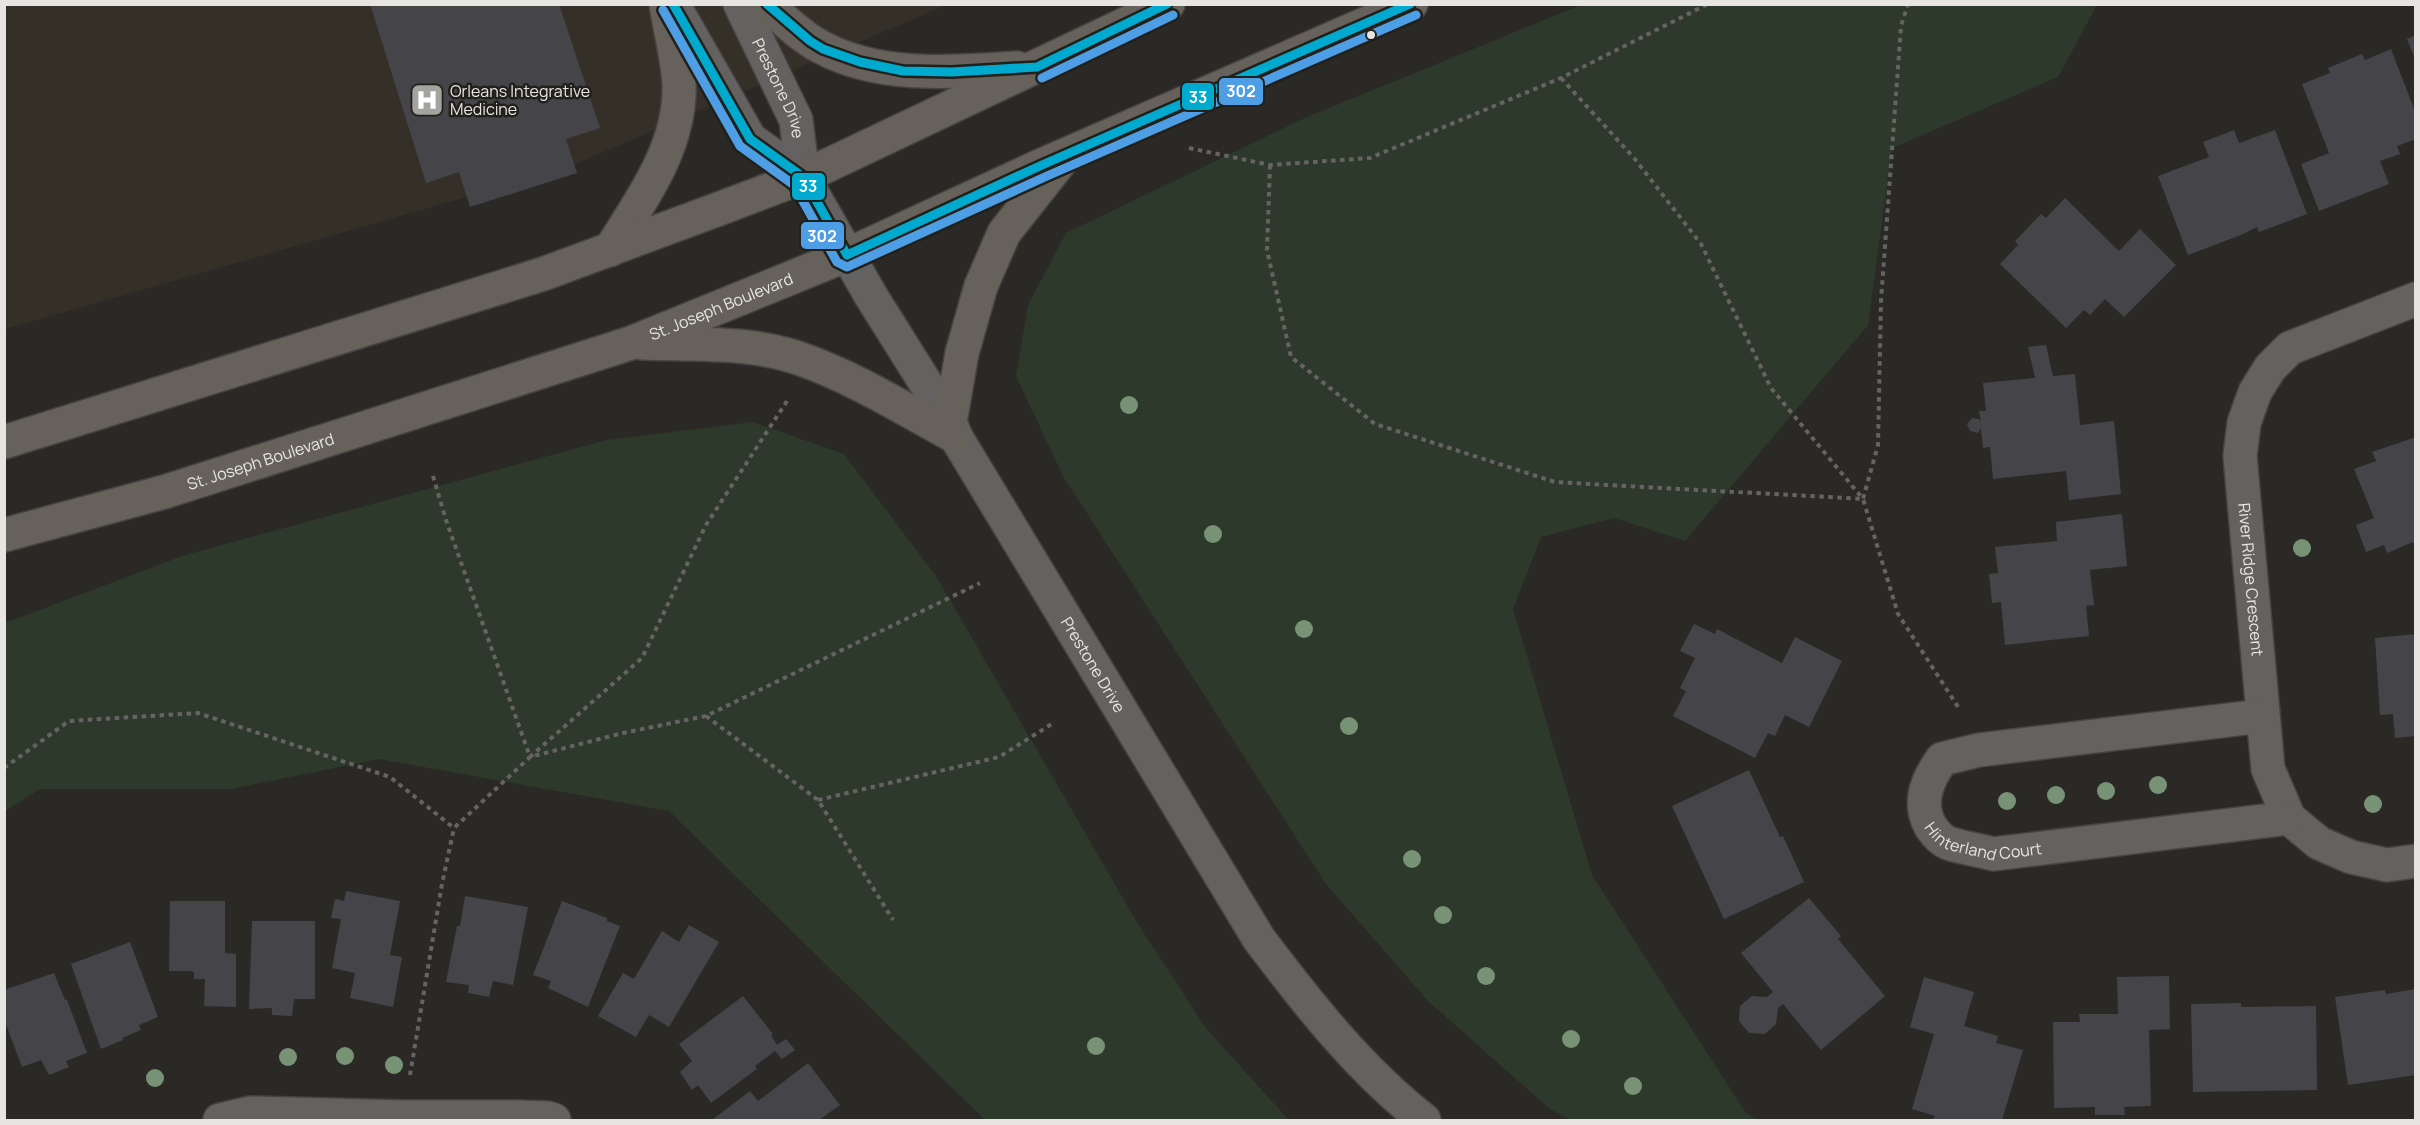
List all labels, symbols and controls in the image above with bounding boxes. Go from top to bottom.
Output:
unlabelled marker [1365,29,1377,41]
street label: Prestone Drive [747,34,809,139]
line badge: 302 [1218,77,1264,106]
place label: Orleans Integrative Medicine [450,80,590,120]
text: 302 [1226,80,1256,102]
hospital icon: Orleans Integrative Medicine [409,82,445,118]
line badge: 33 [1181,82,1215,111]
text: 33 [1189,86,1207,108]
line badge: 33 [791,172,826,201]
text: 33 [799,175,817,197]
line badge: 302 [800,221,845,250]
text: 302 [807,225,837,247]
street label: St. Joseph Boulevard [646,267,796,345]
street label: St. Joseph Boulevard [184,427,337,495]
street label: River Ridge Crescent [2233,502,2269,657]
street label: Prestone Drive [1056,613,1131,717]
street label: Hinterland Court [1920,817,2043,865]

